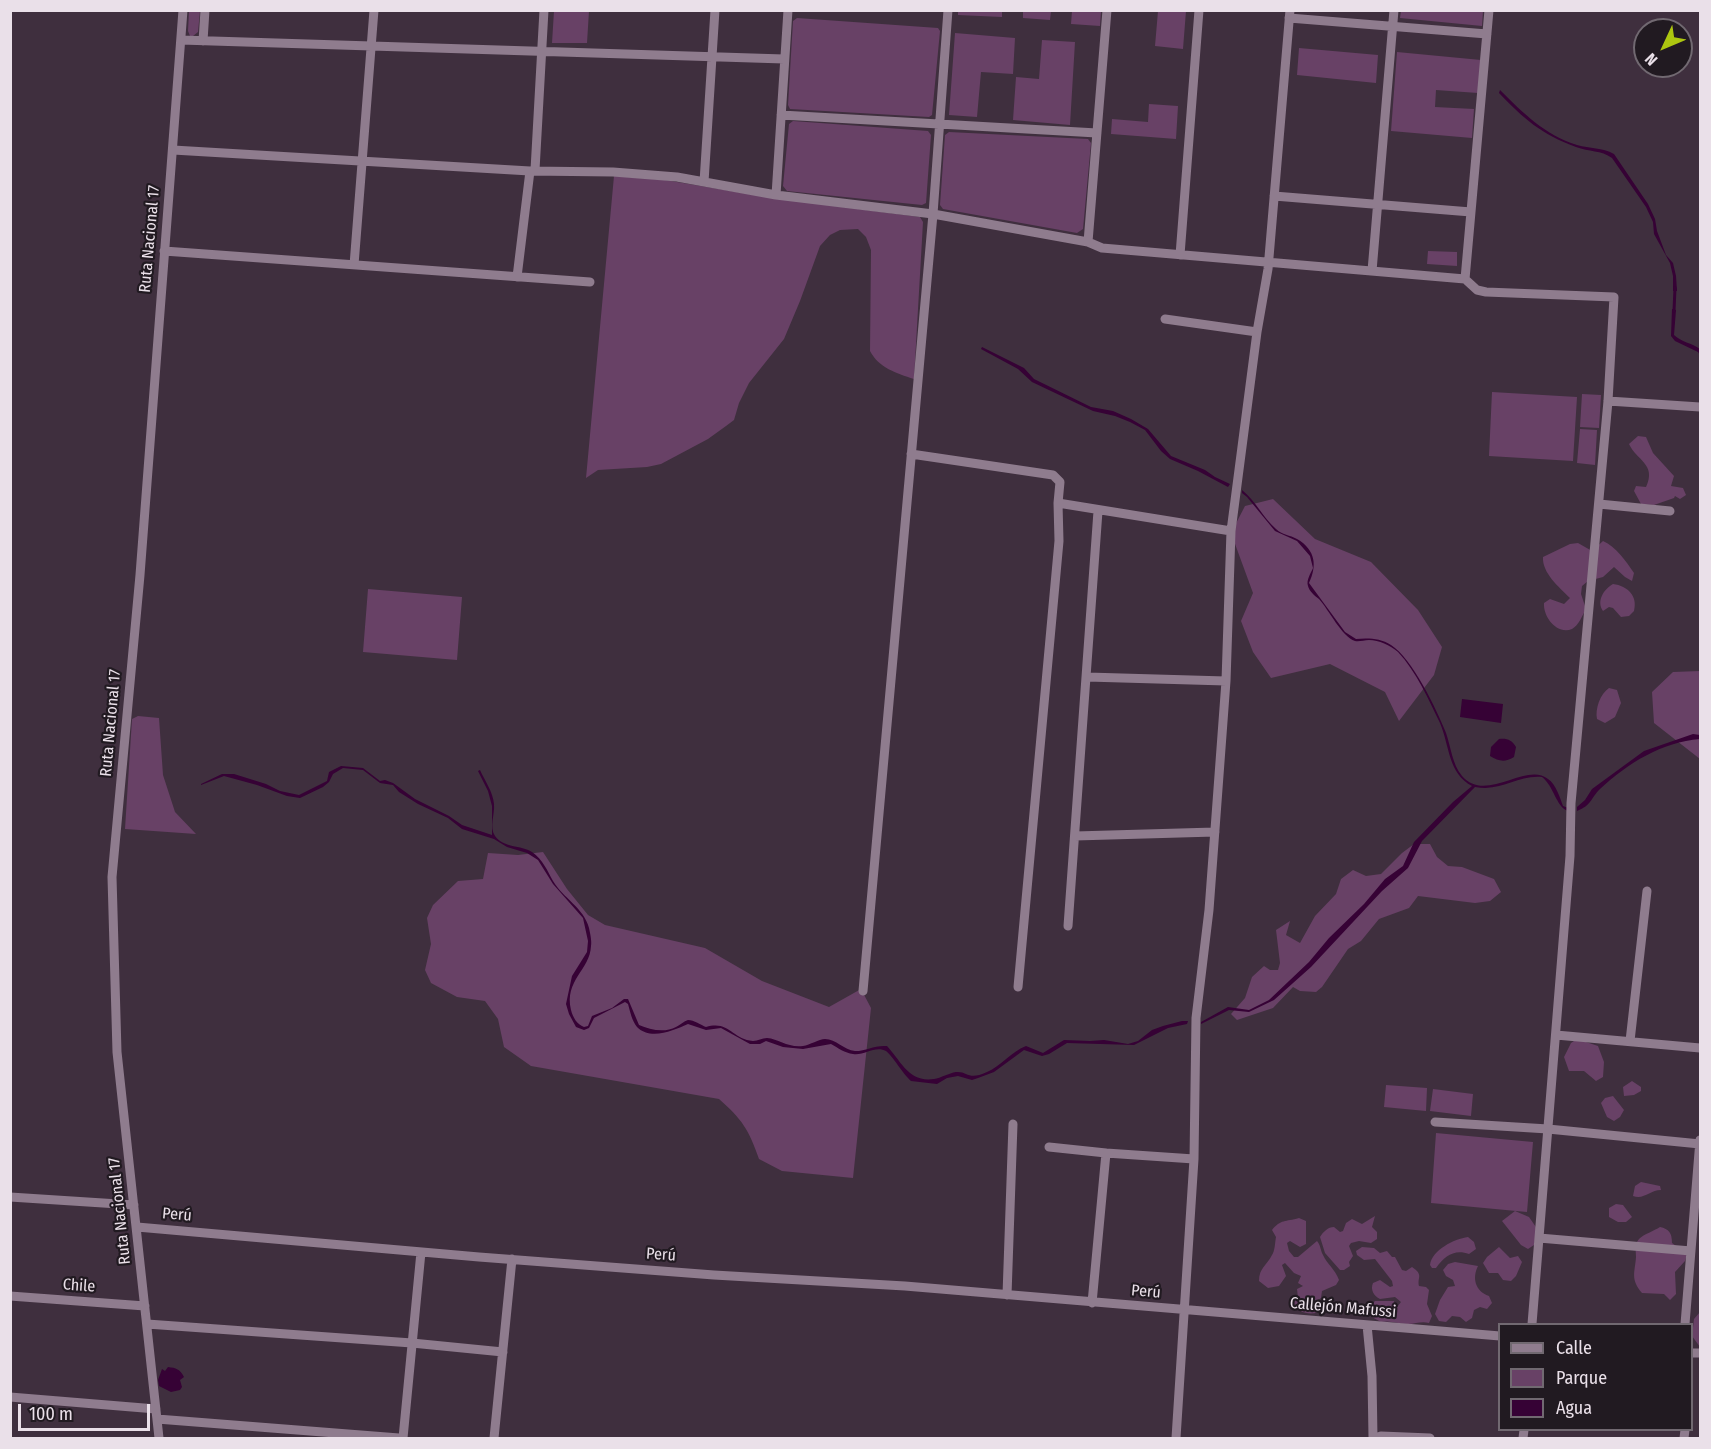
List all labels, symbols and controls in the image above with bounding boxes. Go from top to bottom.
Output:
north arrow [1633,18,1693,78]
text: N [1641,49,1661,70]
street label: Ruta Nacional 17 [136,185,164,293]
street label: Ruta Nacional 17 [97,669,125,777]
street label: Ruta Nacional 17 [105,1157,135,1265]
street label: Perú [161,1204,193,1226]
street label: Perú [645,1244,677,1266]
street label: Chile [62,1275,96,1297]
street label: Perú [1130,1281,1162,1303]
street label: Callejón Mafussi [1289,1294,1397,1322]
legend [1498,1323,1693,1431]
text: Calle [1556,1337,1592,1359]
text: Parque [1556,1367,1607,1389]
scale bar [21,1392,153,1430]
text: Agua [1556,1397,1592,1419]
text: 100 m [29,1403,73,1425]

